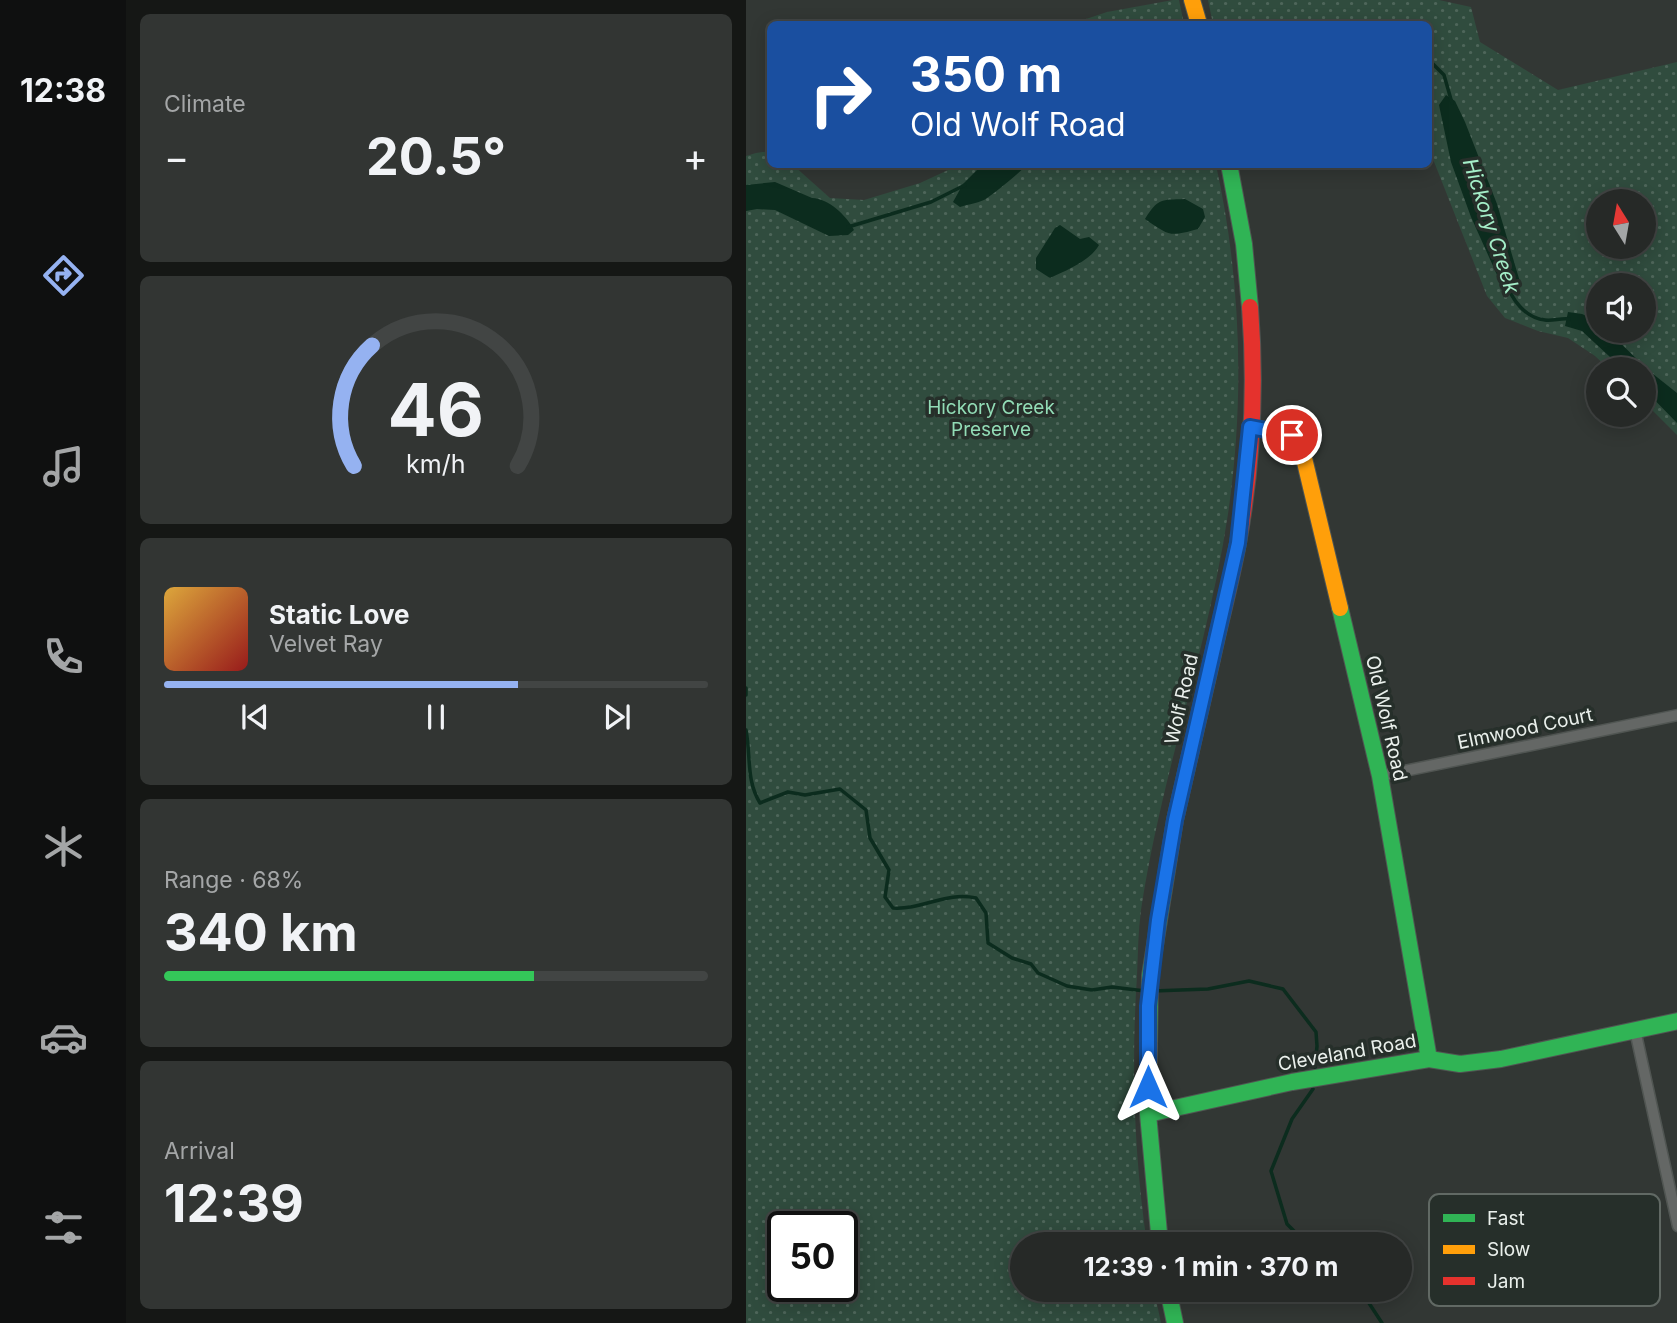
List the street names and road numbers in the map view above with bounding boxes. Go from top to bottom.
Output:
street label: Wolf Road [1160,652,1203,747]
street label: Old Wolf Road [1361,653,1412,783]
street label: Elmwood Court [1455,703,1595,754]
street label: Cleveland Road [1276,1029,1418,1076]

